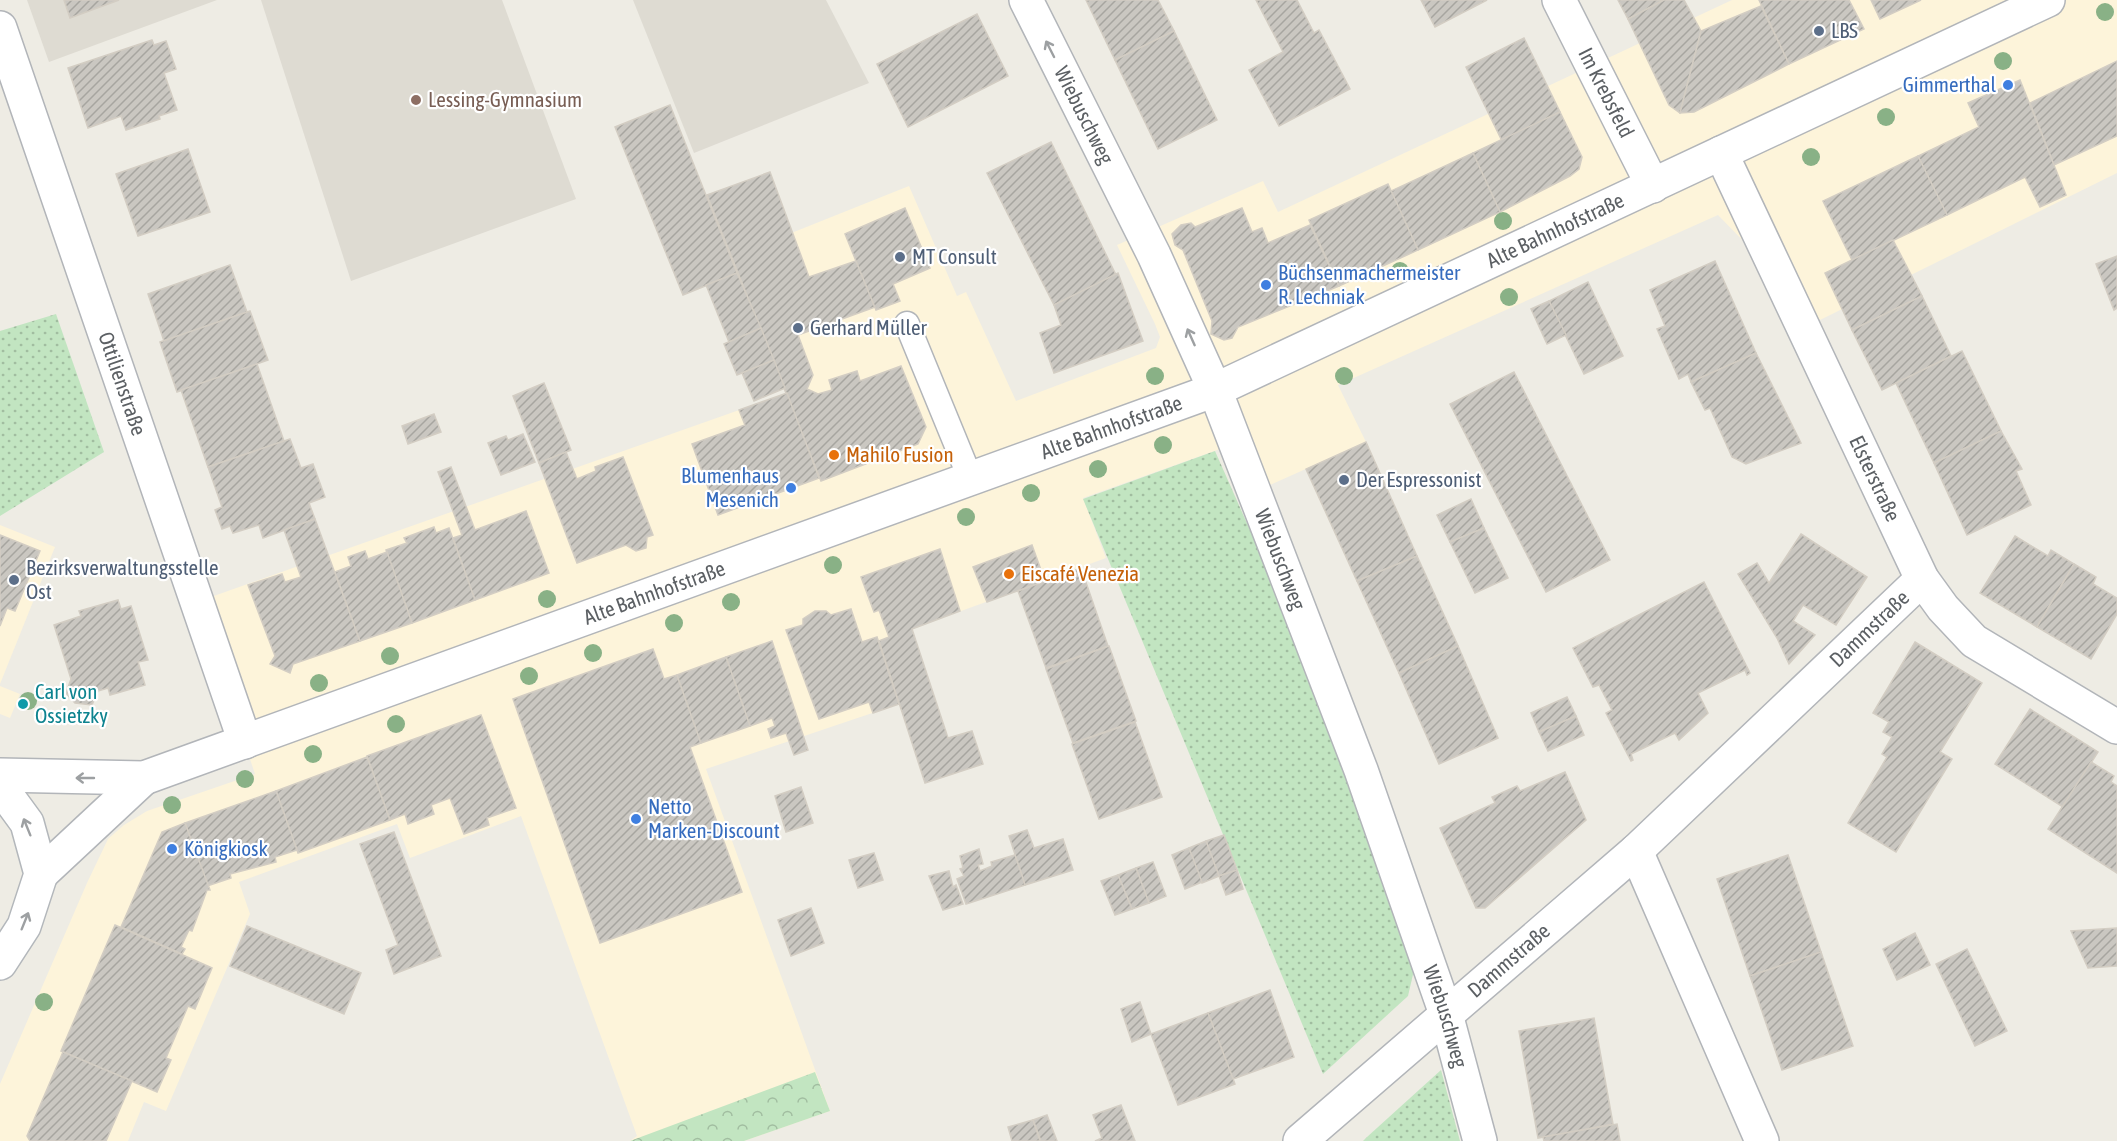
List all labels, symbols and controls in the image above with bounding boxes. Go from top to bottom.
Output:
place label: LBS [1831,18,1858,42]
marker: LBS [1812,24,1826,38]
one-way arrow [1044,40,1055,58]
street label: Im Krebsfeld [1574,43,1639,141]
street label: Wiebuschweg [1050,62,1119,168]
place label: Gimmerthal [1903,72,1996,96]
marker: Gimmerthal [2001,78,2015,92]
place label: Lessing-Gymnasium [428,87,582,111]
marker: Lessing-Gymnasium [409,93,423,107]
street label: Alte Bahnhofstraße [1483,187,1627,272]
place label: MT Consult [912,244,997,268]
marker: MT Consult [893,250,907,264]
place label: Büchsenmachermeister R. Lechniak [1278,260,1461,308]
marker: Büchsenmachermeister R. Lechniak [1259,278,1273,292]
place label: Gerhard Müller [810,315,928,339]
marker: Gerhard Müller [791,321,805,335]
street label: Ottilienstraße [94,328,152,438]
one-way arrow [1184,329,1196,347]
street label: Alte Bahnhofstraße [1037,390,1185,463]
street label: Elsterstraße [1845,431,1906,525]
place label: Mahilo Fusion [846,442,954,466]
marker: Mahilo Fusion [827,448,841,462]
place label: Blumenhaus Mesenich [681,463,779,511]
place label: Der Espressonist [1356,467,1482,491]
marker: Der Espressonist [1337,473,1351,487]
marker: Blumenhaus Mesenich [784,481,798,495]
street label: Wiebuschweg [1251,505,1311,613]
place label: Bezirksverwaltungsstelle Ost [26,555,219,603]
street label: Alte Bahnhofstraße [580,556,728,629]
place label: Eiscafé Venezia [1021,561,1139,585]
marker: Eiscafé Venezia [1002,567,1016,581]
marker: Bezirksverwaltungsstelle Ost [7,573,21,587]
street label: Dammstraße [1824,585,1913,671]
place label: Carl von Ossietzky [35,679,108,727]
marker: Carl von Ossietzky [16,697,30,711]
one-way arrow [76,772,96,783]
place label: Netto Marken-Discount [648,794,780,842]
marker: Netto Marken-Discount [629,812,643,826]
one-way arrow [21,819,32,837]
place label: Königkiosk [184,836,268,860]
marker: Königkiosk [165,842,179,856]
one-way arrow [20,912,31,931]
street label: Dammstraße [1463,918,1554,1002]
street label: Wiebuschweg [1419,962,1473,1070]

